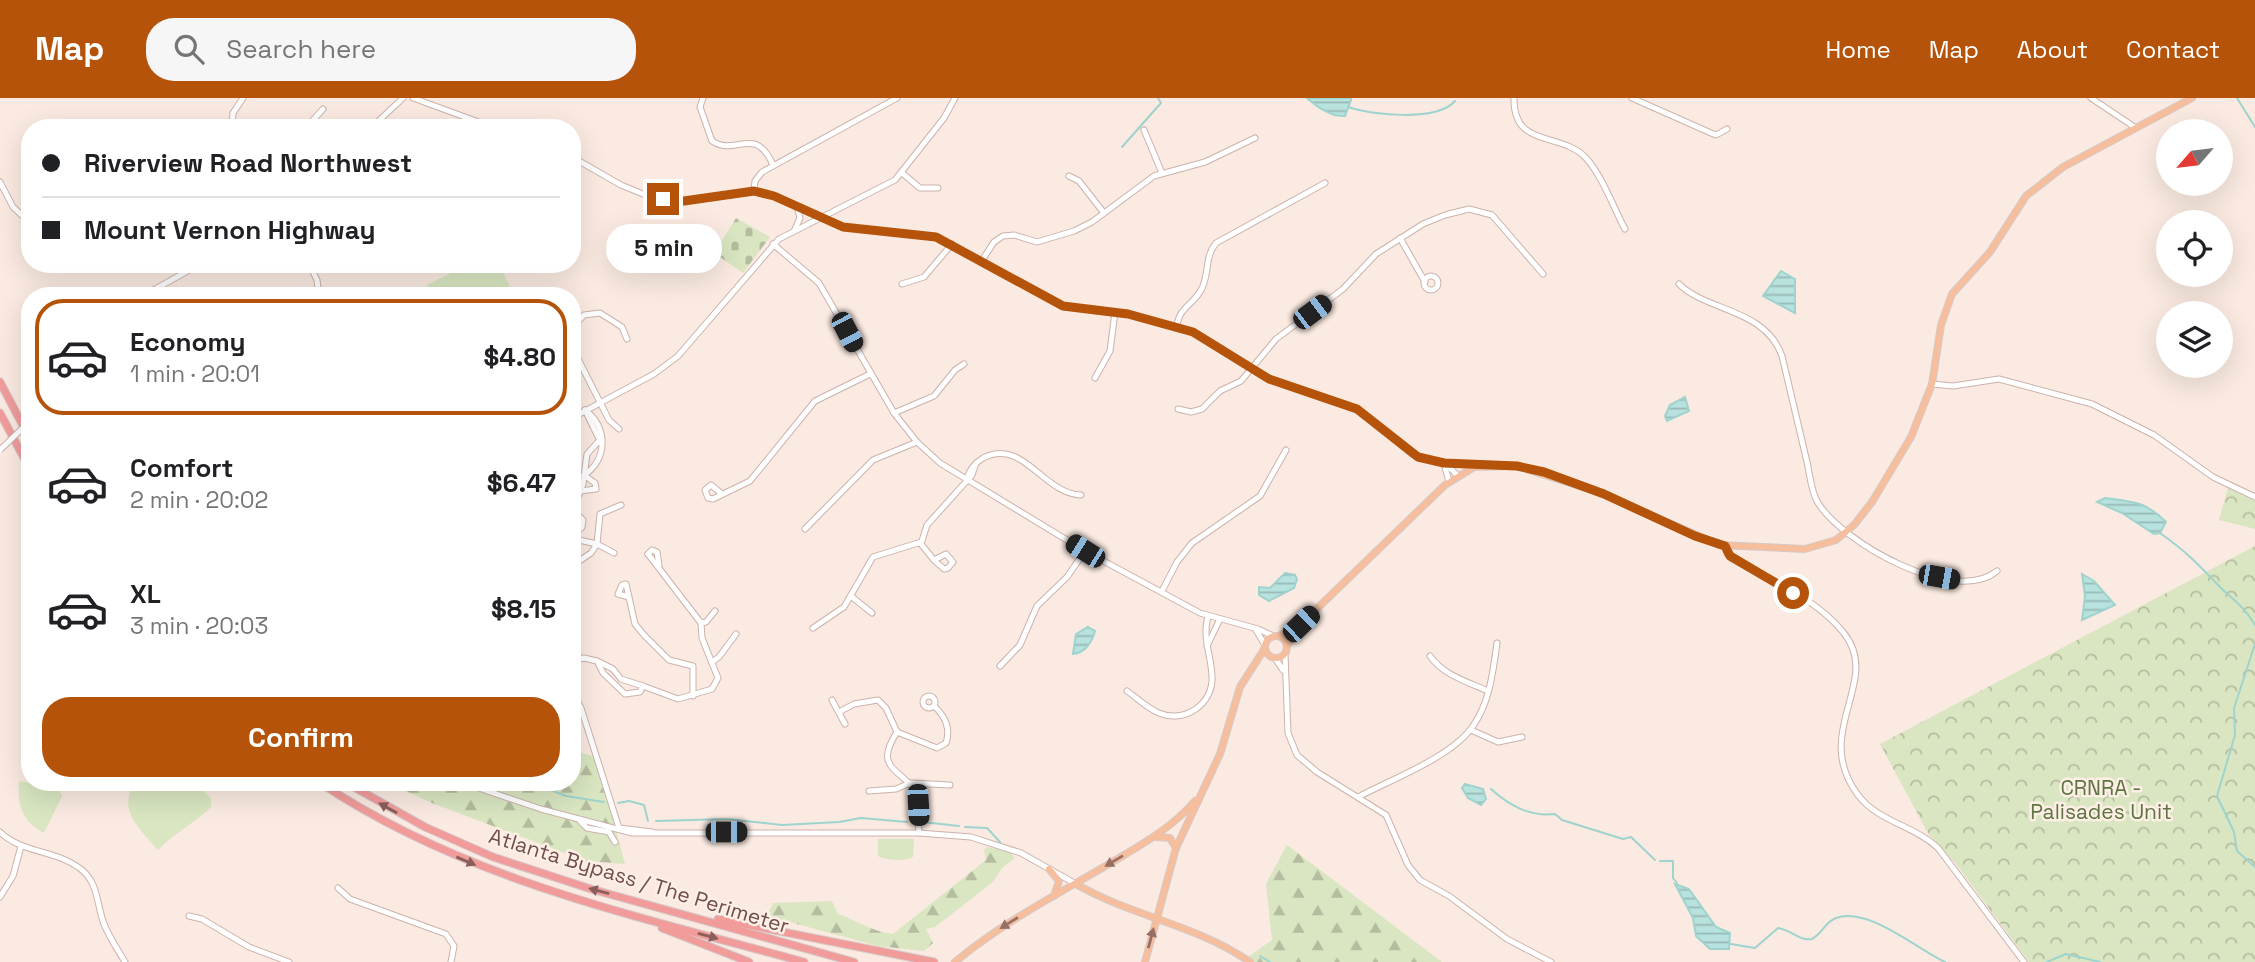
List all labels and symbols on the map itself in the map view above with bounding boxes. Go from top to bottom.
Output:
north arrow [2156,119,2233,196]
route end [647,183,679,215]
callout: 5 min [605,224,721,272]
car [1289,291,1336,333]
car [828,309,867,355]
car [1062,531,1109,571]
car [1917,563,1962,591]
route start [1777,577,1809,609]
car [1279,602,1324,646]
park label: CRNRA - Palisades Unit [2030,774,2172,825]
car [907,783,930,827]
one-way arrow [379,802,398,814]
street label: Atlanta Bypass / The Perimeter [486,822,792,939]
car [706,822,748,843]
one-way arrow [456,855,476,867]
one-way arrow [1104,855,1123,867]
one-way arrow [588,885,610,896]
one-way arrow [999,917,1018,930]
one-way arrow [1146,927,1157,949]
one-way arrow [697,931,719,942]

